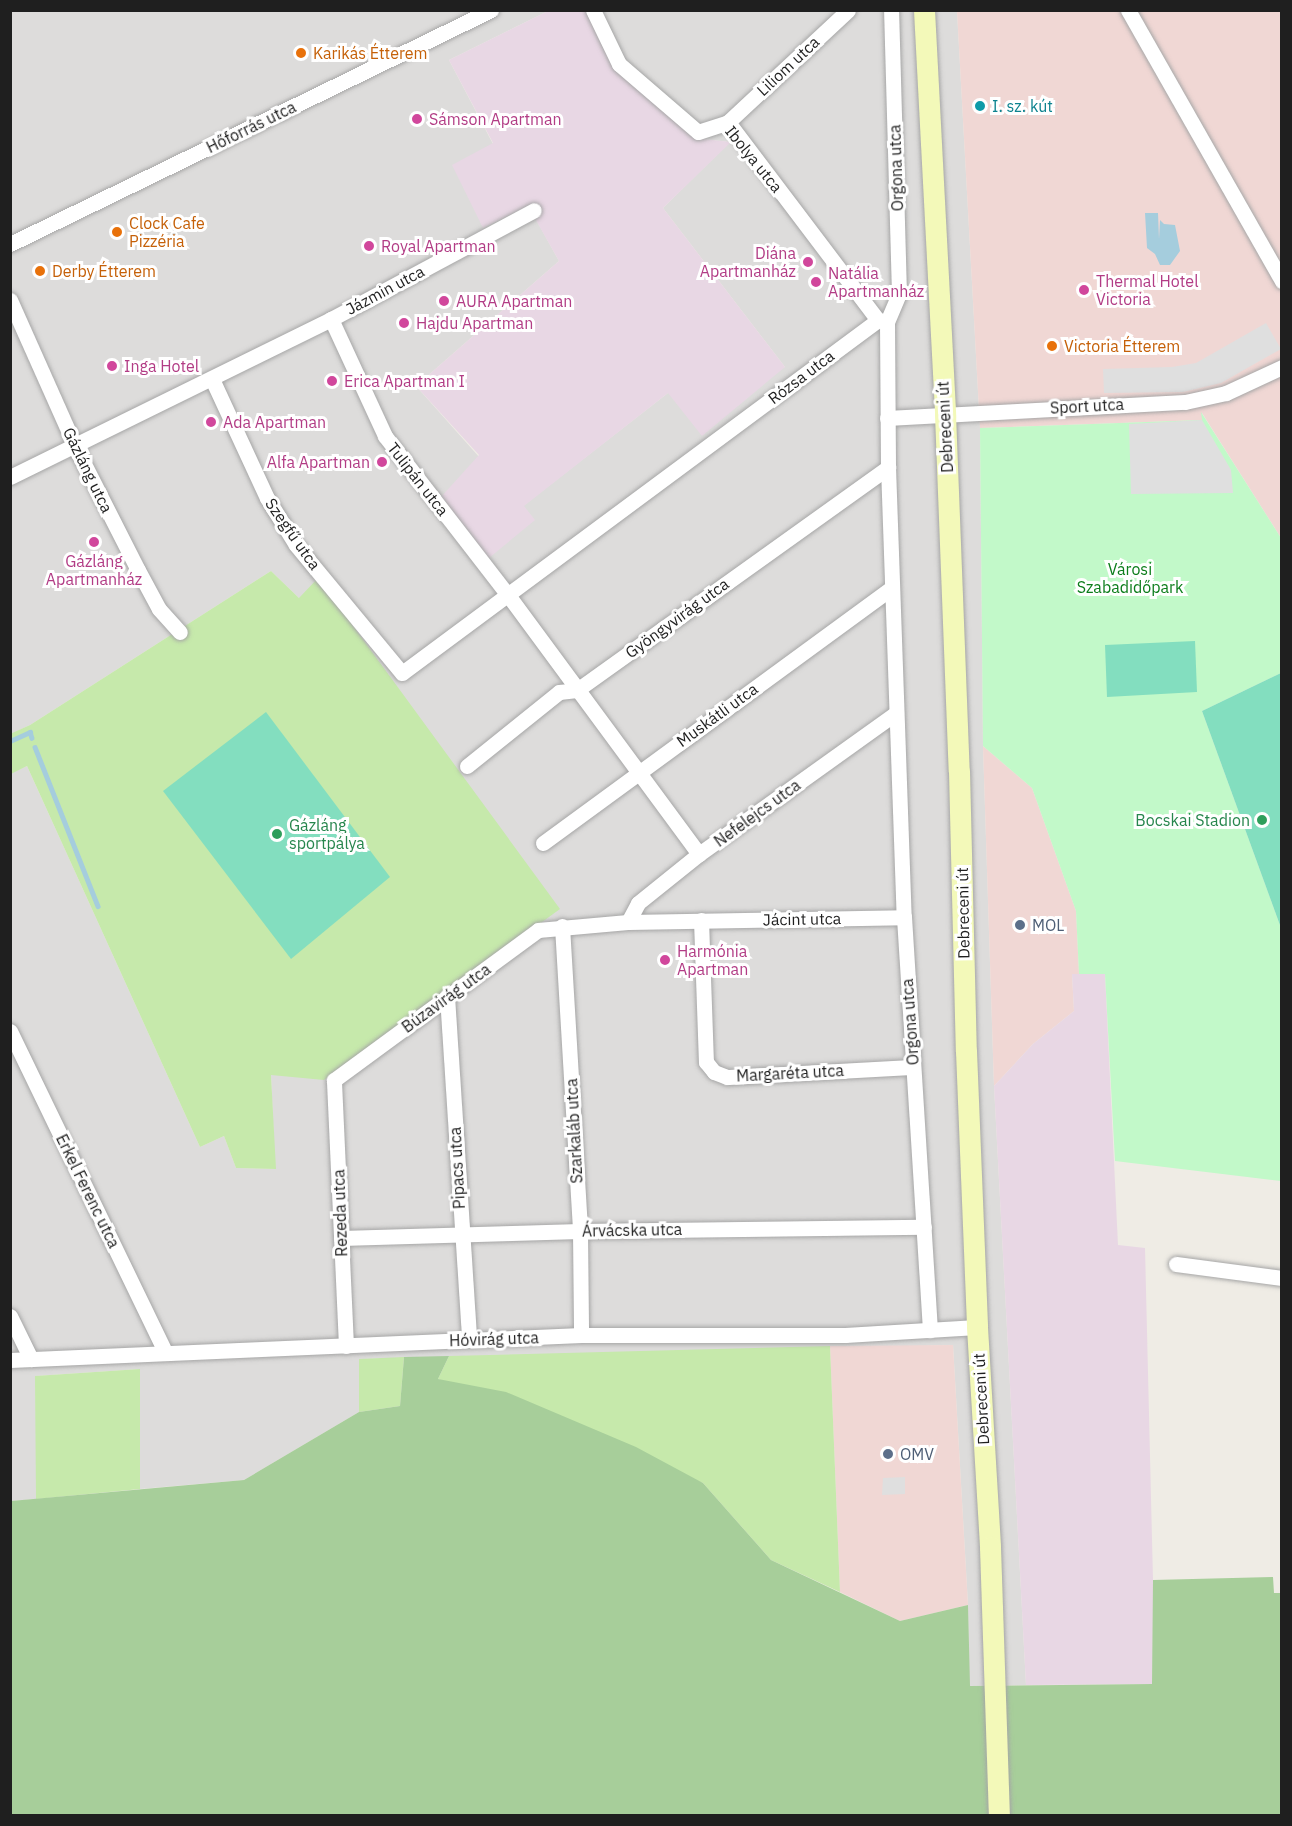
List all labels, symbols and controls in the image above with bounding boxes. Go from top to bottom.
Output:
street label: Liliom utca [753,32,823,100]
place label: Karikás Étterem [313,43,427,63]
marker: Karikás Étterem [294,46,308,60]
place label: I. sz. kút [992,96,1053,116]
street label: Hőforrás utca [203,97,299,157]
marker: I. sz. kút [973,99,987,113]
place label: Sámson Apartman [429,109,562,129]
marker: Sámson Apartman [410,112,424,126]
street label: Ibolya utca [721,122,787,196]
street label: Orgona utca [885,124,907,212]
place label: Clock Cafe Pizzéria [129,213,205,251]
marker: Clock Cafe Pizzéria [110,225,124,239]
place label: Royal Apartman [381,236,496,256]
marker: Royal Apartman [362,239,376,253]
place label: Diána Apartmanház [700,243,796,281]
marker: Diána Apartmanház [801,255,815,269]
place label: Derby Étterem [52,261,156,281]
street label: Jázmin utca [342,261,428,319]
place label: Natália Apartmanház [828,263,924,301]
marker: Derby Étterem [33,264,47,278]
place label: Thermal Hotel Victoria [1096,271,1198,309]
marker: Natália Apartmanház [809,275,823,289]
marker: Thermal Hotel Victoria [1077,283,1091,297]
place label: AURA Apartman [456,291,572,311]
marker: AURA Apartman [437,294,451,308]
place label: Hajdu Apartman [416,313,533,333]
marker: Hajdu Apartman [397,316,411,330]
place label: Victoria Étterem [1064,336,1180,356]
marker: Victoria Étterem [1045,339,1059,353]
street label: Rózsa utca [764,346,838,408]
place label: Inga Hotel [124,356,199,376]
marker: Inga Hotel [105,359,119,373]
place label: Erica Apartman I [344,371,465,391]
marker: Erica Apartman I [325,374,339,388]
street label: Debreceni út [933,381,957,473]
street label: Sport utca [1050,394,1124,418]
place label: Ada Apartman [223,412,326,432]
marker: Ada Apartman [204,415,218,429]
street label: Gázláng utca [59,424,117,516]
street label: Tulipán utca [383,439,453,519]
place label: Alfa Apartman [267,452,370,472]
marker: Alfa Apartman [375,455,389,469]
street label: Szegfű utca [261,494,325,574]
marker: Gázláng Apartmanház [87,535,101,549]
place label: Gázláng Apartmanház [46,551,142,589]
park label: Városi Szabadidőpark [1077,559,1183,597]
street label: Gyöngyvirág utca [621,574,733,662]
street label: Muskátli utca [673,679,761,751]
street label: Nefelejcs utca [710,775,804,851]
place label: Bocskai Stadion [1135,810,1250,830]
marker: Bocskai Stadion [1255,813,1269,827]
place label: Gázláng sportpálya [289,815,365,853]
marker: Gázláng sportpálya [270,827,284,841]
street label: Debreceni út [953,867,973,959]
street label: Jácint utca [763,909,841,929]
place label: MOL [1032,915,1064,935]
marker: MOL [1013,918,1027,932]
place label: Harmónia Apartman [677,941,748,979]
marker: Harmónia Apartman [658,953,672,967]
street label: Búzavirág utca [398,959,494,1037]
street label: Orgona utca [897,978,923,1066]
street label: Margaréta utca [736,1061,844,1085]
street label: Szarkaláb utca [562,1078,586,1184]
street label: Pipacs utca [445,1126,469,1210]
street label: Erkel Ferenc utca [52,1131,124,1251]
street label: Rezeda utca [329,1169,351,1257]
street label: Árvácska utca [582,1220,682,1240]
street label: Hóvirág utca [449,1328,539,1350]
street label: Debreceni út [969,1353,993,1445]
place label: OMV [900,1444,934,1464]
marker: OMV [881,1447,895,1461]

